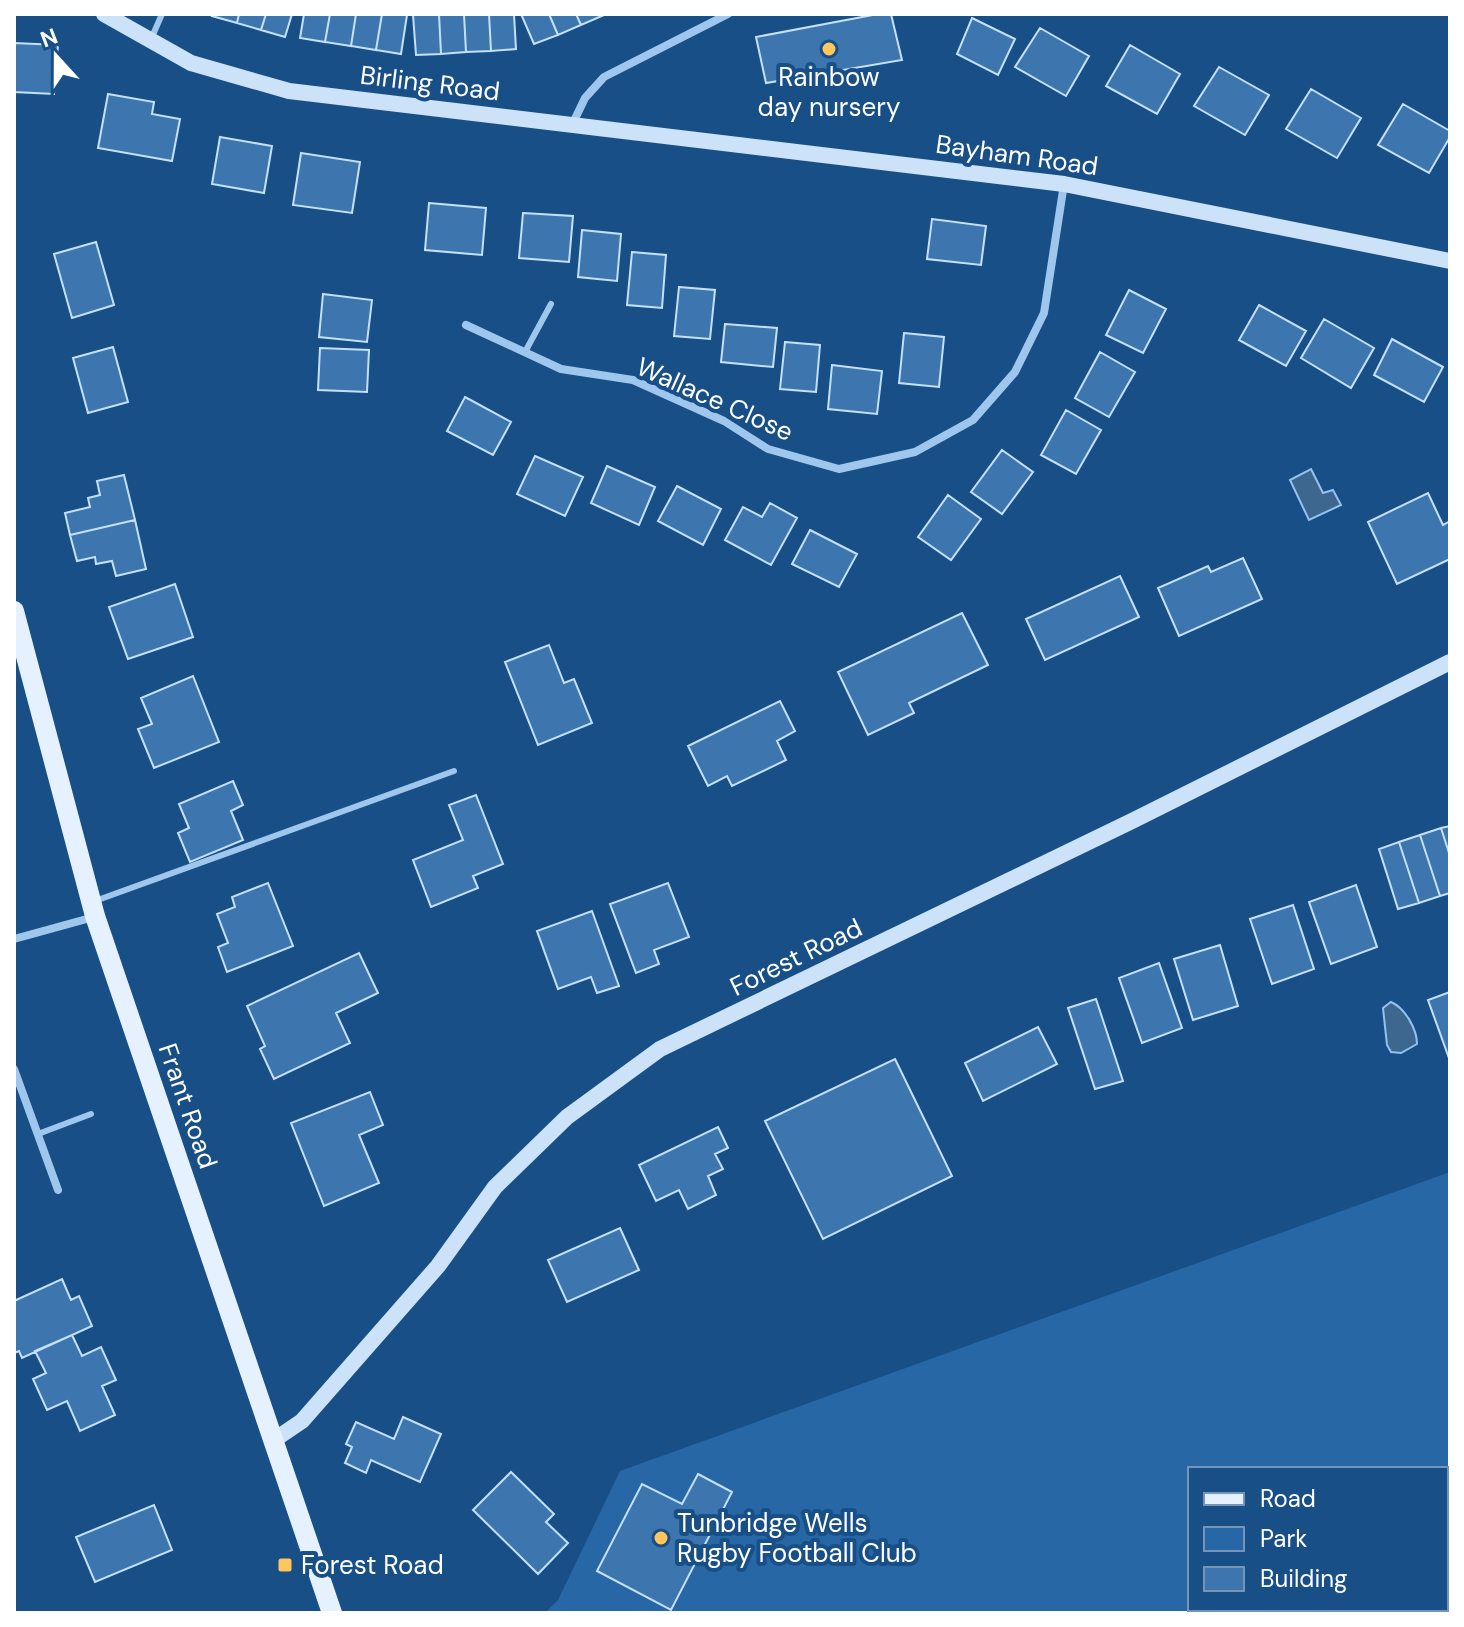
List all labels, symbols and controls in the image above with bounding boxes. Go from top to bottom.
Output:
north arrow [16,16,96,96]
text: N [36,21,62,54]
marker: Rainbow day nursery [820,40,838,58]
street label: Birling Road [358,58,502,108]
place label: Rainbow day nursery [758,60,900,124]
street label: Bayham Road [934,127,1100,183]
street label: Wallace Close [631,349,799,449]
street label: Forest Road [724,910,868,1004]
street label: Frant Road [151,1039,225,1173]
legend [1188,1467,1448,1611]
text: Road [1260,1483,1316,1514]
place label: Tunbridge Wells Rugby Football Club [677,1506,917,1570]
text: Park [1260,1523,1307,1554]
marker: Tunbridge Wells Rugby Football Club [652,1529,670,1547]
place label: Forest Road [301,1548,444,1582]
marker: Forest Road [276,1556,294,1574]
text: Building [1260,1563,1347,1594]

